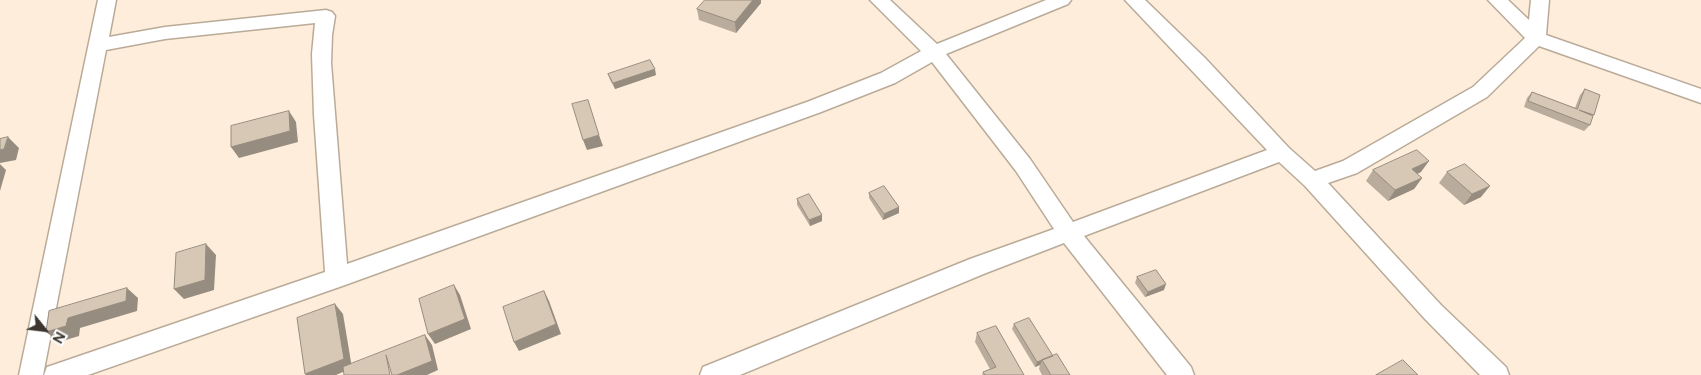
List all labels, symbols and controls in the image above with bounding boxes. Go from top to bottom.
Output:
north arrow [20,305,70,355]
text: N [49,329,69,346]

